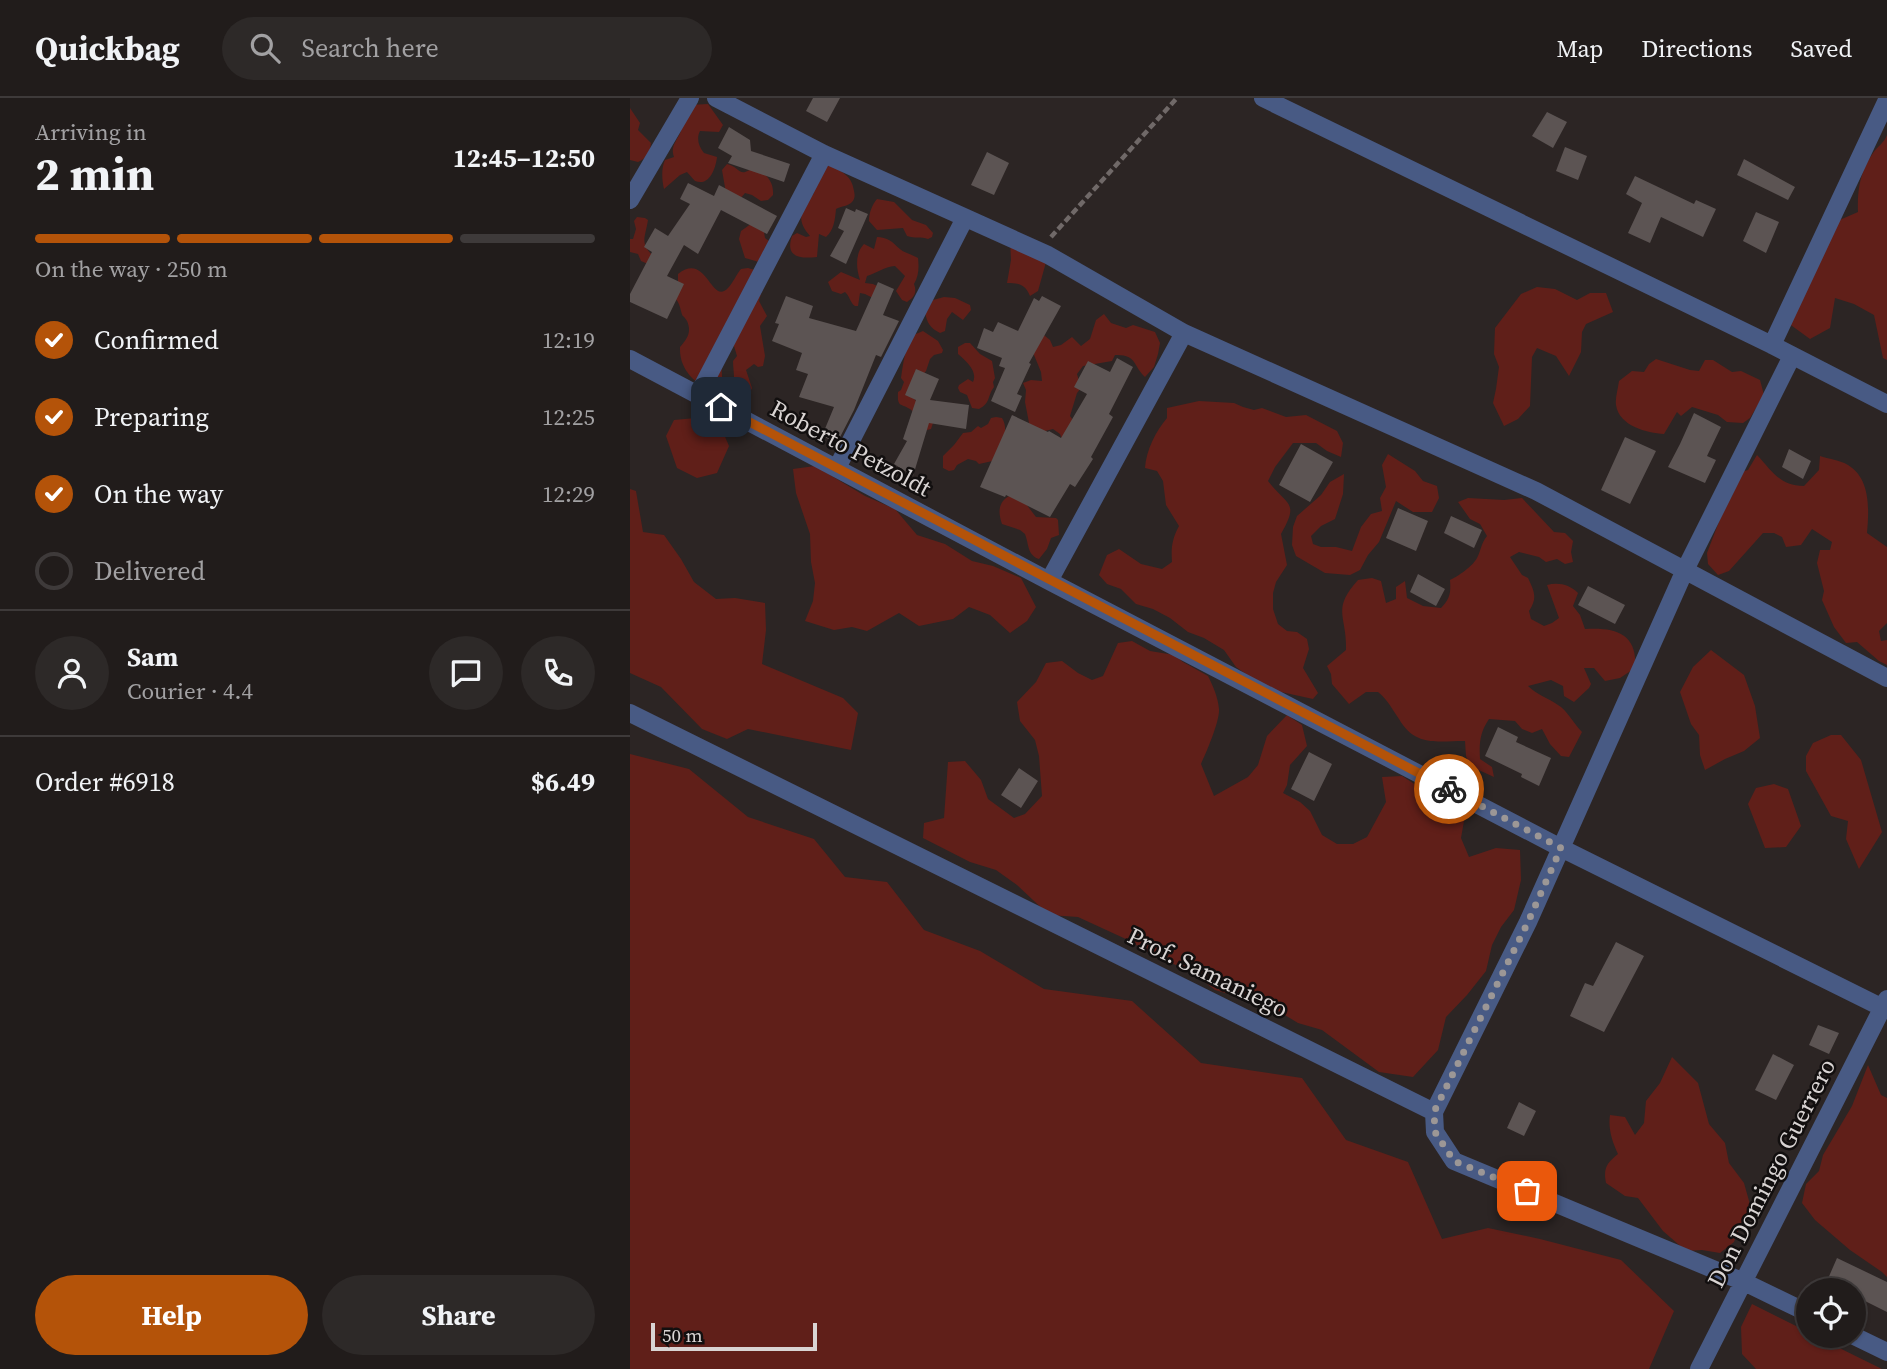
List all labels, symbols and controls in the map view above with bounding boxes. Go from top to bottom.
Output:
search box [222,17,712,80]
text: Quickbag [35,26,180,71]
icon: search [246,29,284,67]
text: Search here [302,30,439,66]
text: Map [1556,32,1603,65]
text: Directions [1641,32,1752,65]
text: Saved [1790,32,1852,65]
text: Arriving in [35,116,147,148]
text: 12:45–12:50 [453,140,595,176]
text: 2 min [35,142,154,205]
text: On the way · 250 m [35,253,228,285]
icon: check [35,321,73,359]
text: Confirmed [94,322,219,358]
text: 12:19 [542,324,595,356]
pin [691,377,751,437]
icon: home [702,388,740,426]
street label: Roberto Petzoldt [765,392,937,504]
icon: check [35,398,73,436]
text: Preparing [94,399,209,435]
text: 12:25 [542,401,595,433]
icon: check [35,475,73,513]
text: On the way [94,476,223,512]
text: 12:29 [542,478,595,510]
text: Delivered [94,553,205,589]
button: person [35,636,109,710]
button: chat [429,636,503,710]
button: phone [521,636,595,710]
text: Sam [127,639,178,675]
text: Courier · 4.4 [127,675,253,707]
courier [1414,754,1484,824]
text: Order #6918 [35,764,175,800]
text: $6.49 [531,764,595,800]
icon: bike [1430,770,1468,808]
street label: Prof. Samaniego [1122,919,1294,1025]
street label: Don Domingo Guerrero [1699,1053,1843,1293]
pin [1497,1161,1557,1221]
icon: bag [1508,1172,1546,1210]
button: Help [35,1275,308,1355]
button: Share [322,1275,595,1355]
map controls [1796,1278,1866,1348]
button: locate [1796,1278,1866,1348]
scale bar [651,1320,817,1352]
text: 50 m [662,1322,703,1348]

